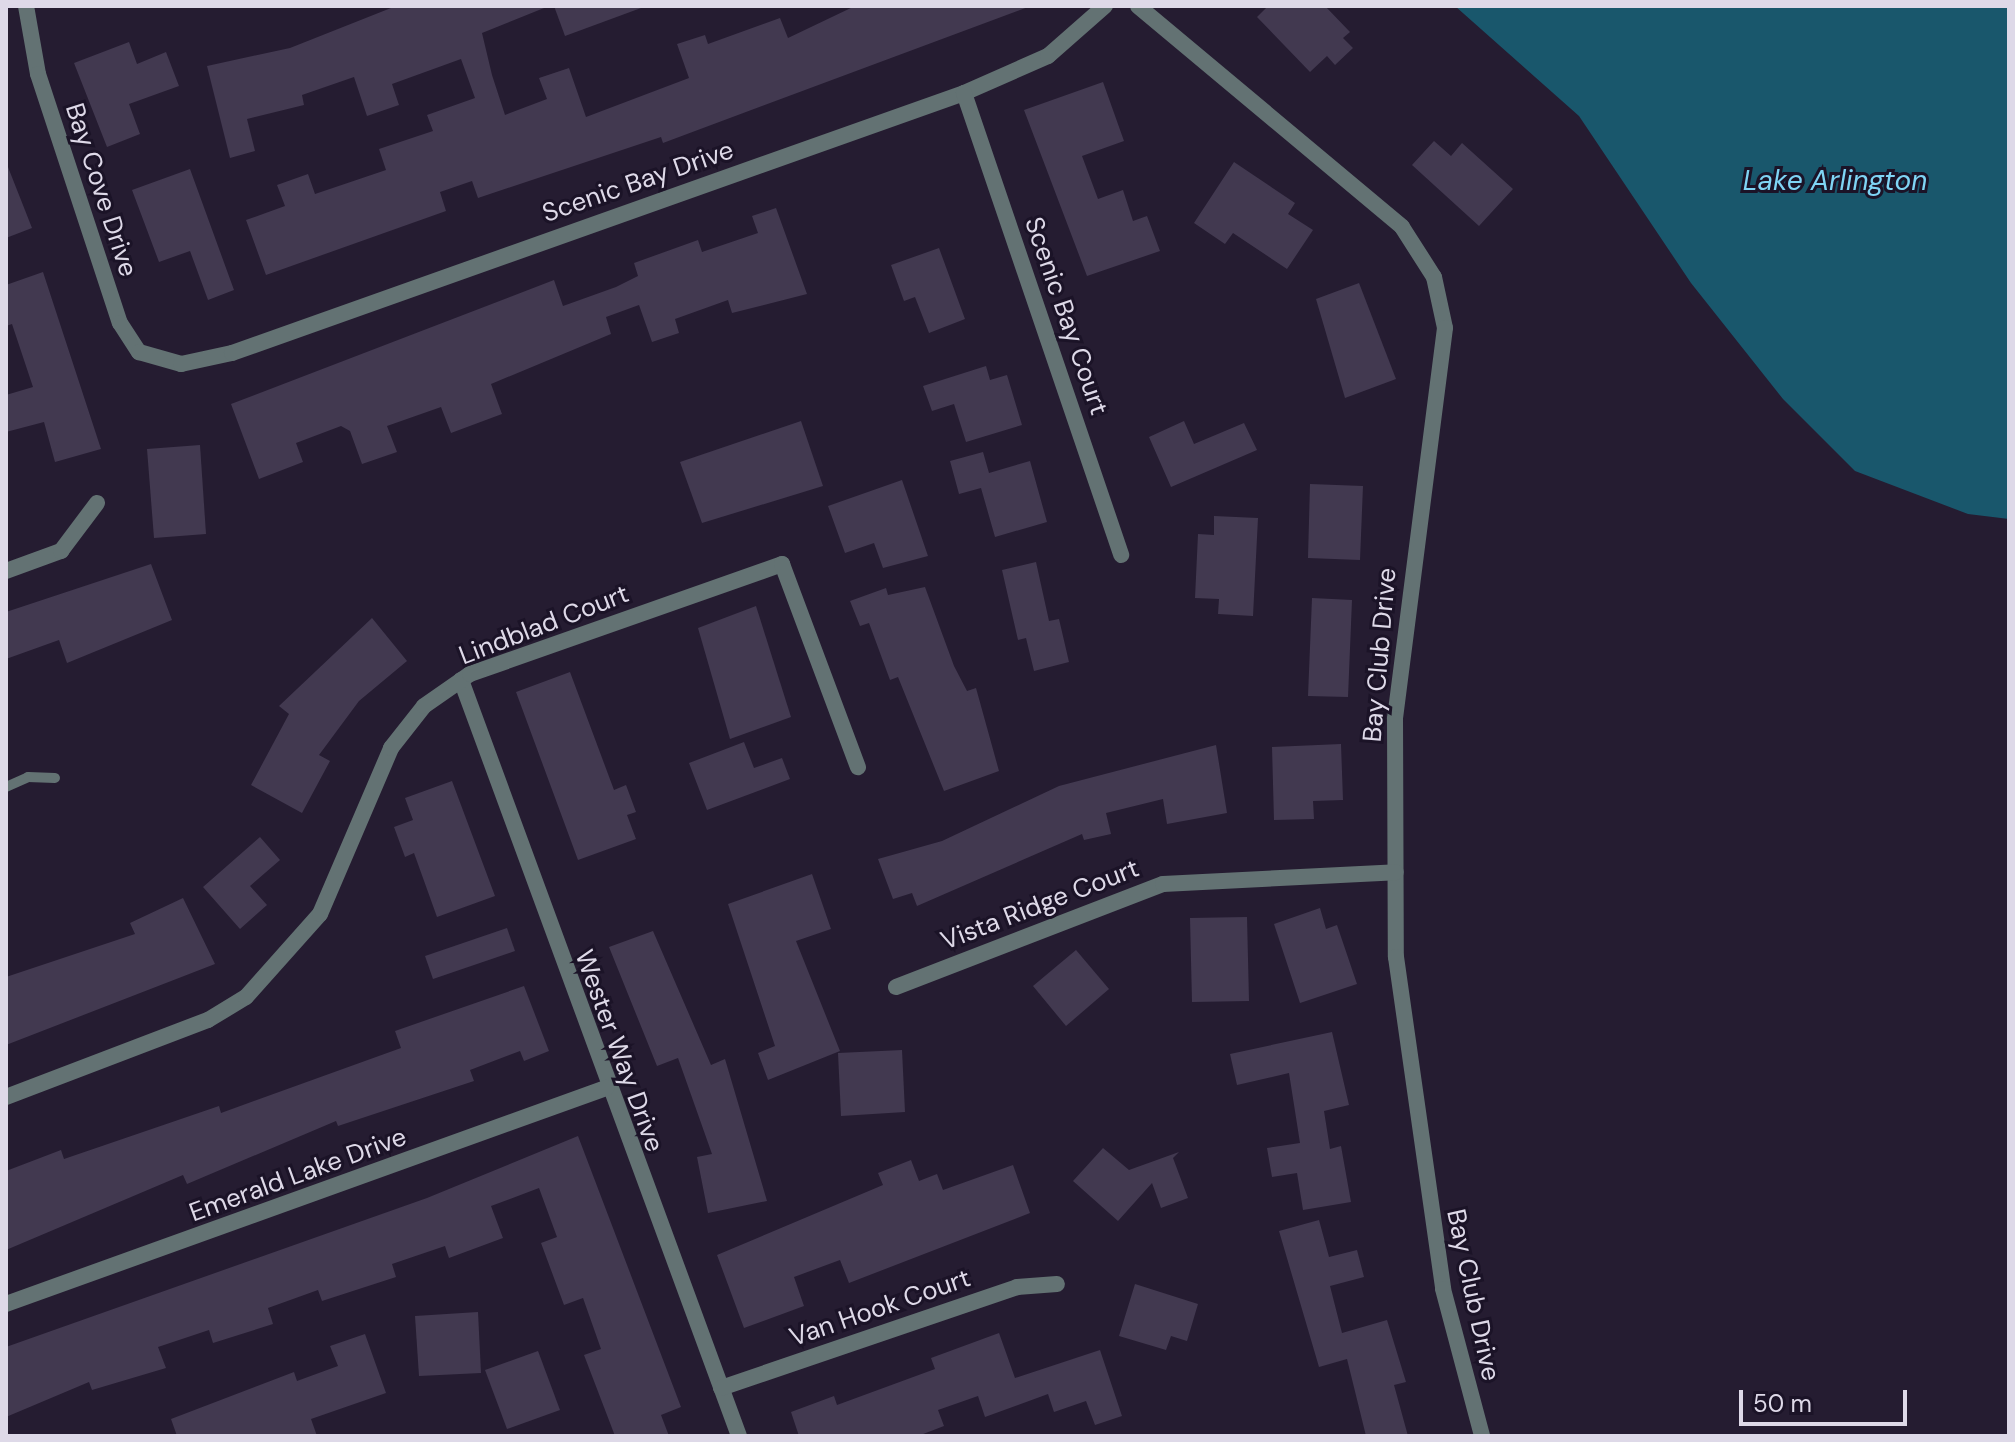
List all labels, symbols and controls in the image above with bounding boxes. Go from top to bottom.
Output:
street label: Bay Cove Drive [58,99,144,281]
street label: Scenic Bay Drive [538,135,738,229]
water label: Lake Arlington [1743,164,1927,198]
street label: Scenic Bay Court [1018,213,1114,419]
street label: Bay Club Drive [1357,567,1403,743]
street label: Lindblad Court [455,578,633,672]
street label: Vista Ridge Court [936,853,1144,957]
street label: Wester Way Drive [568,946,670,1156]
street label: Emerald Lake Drive [185,1121,411,1229]
street label: Bay Club Drive [1440,1206,1506,1384]
street label: Van Hook Court [785,1262,975,1354]
scale bar [1743,1374,1911,1424]
text: 50 m [1753,1388,1812,1419]

